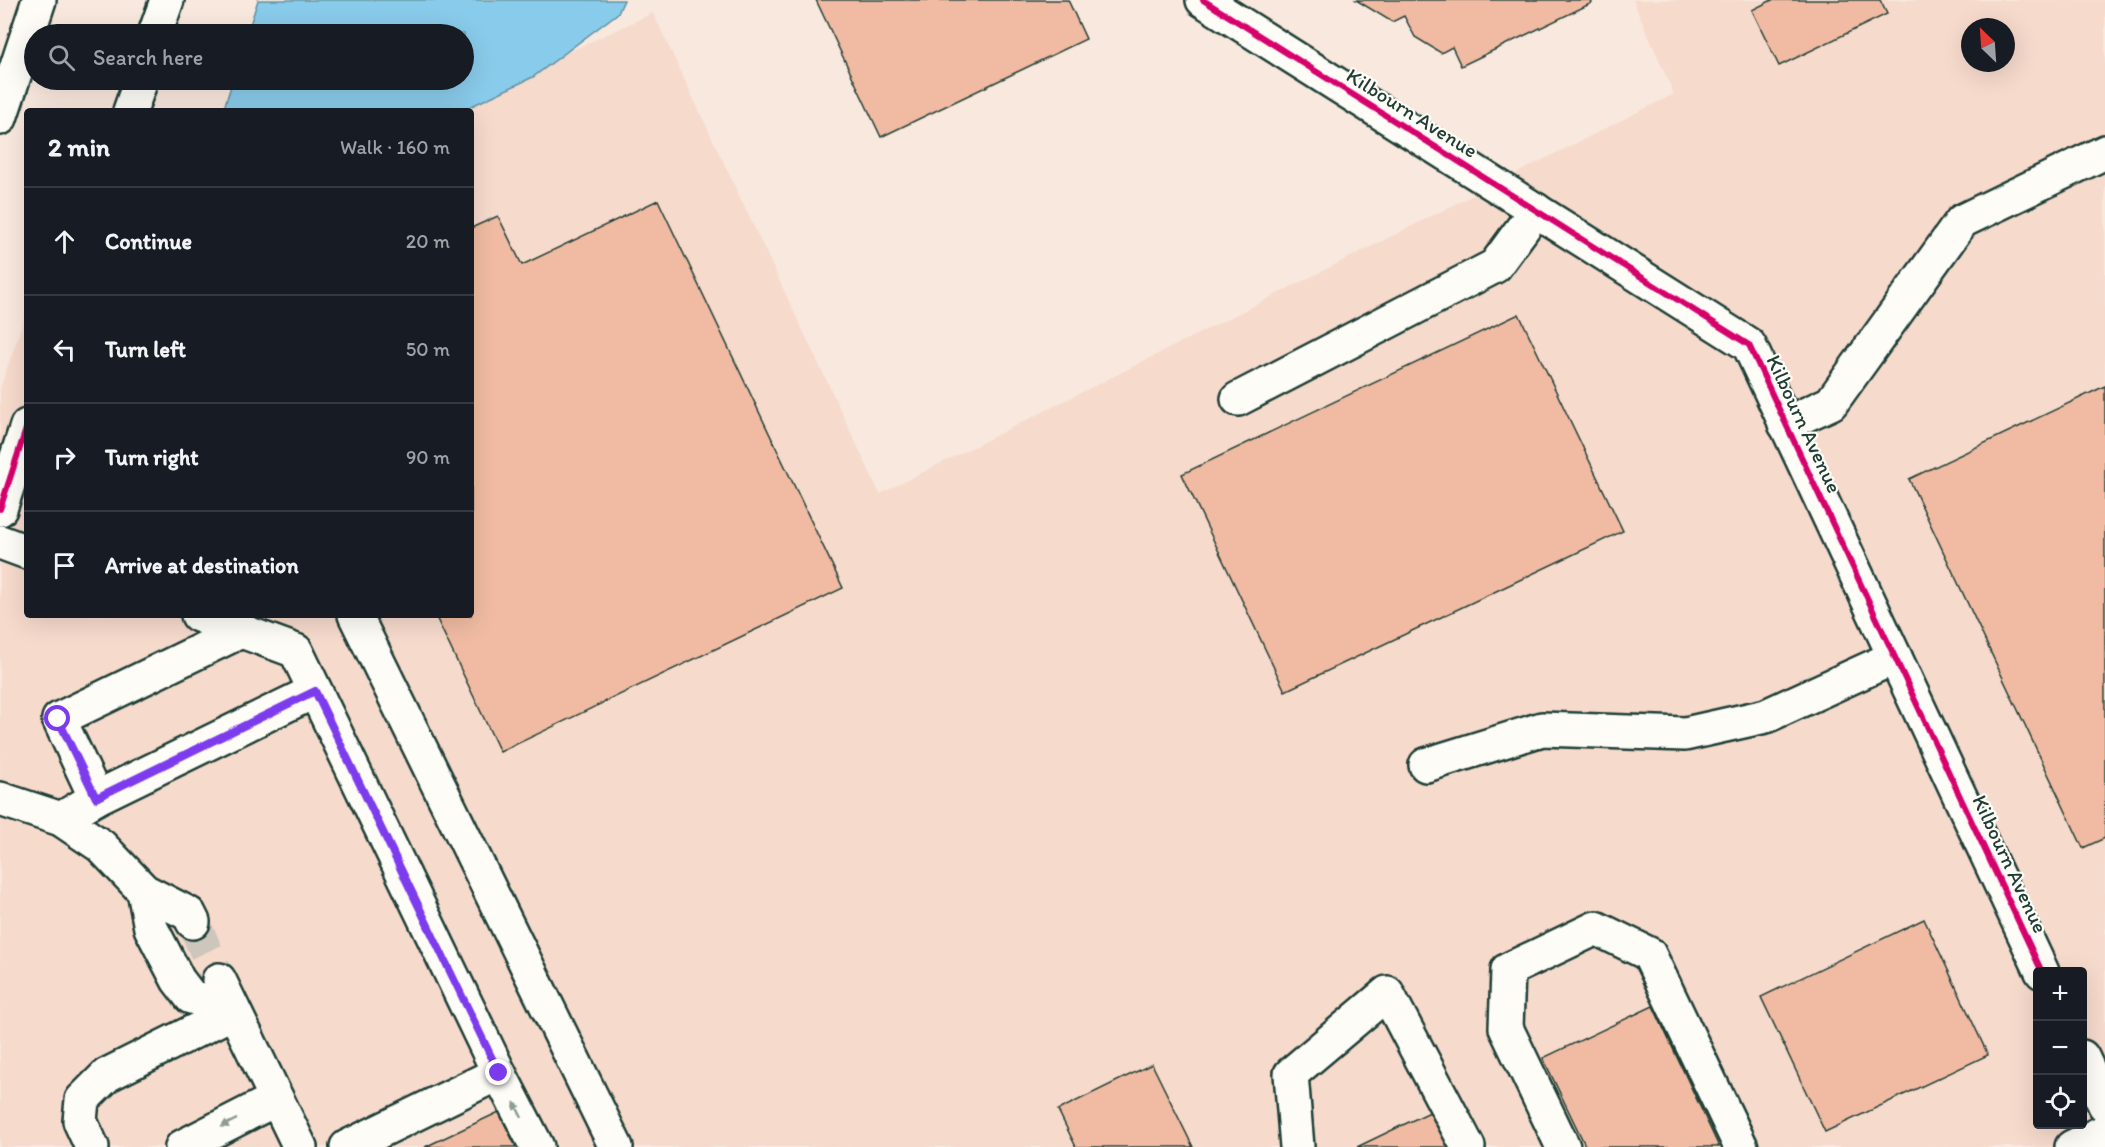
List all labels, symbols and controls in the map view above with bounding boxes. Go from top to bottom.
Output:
north arrow [1961,18,2015,72]
search box [24,24,474,90]
icon: search [45,41,78,74]
text: Search here [93,44,203,71]
street label: Kilbourn Avenue [1342,62,1482,163]
text: 2 min [48,131,110,163]
text: Walk · 160 m [340,135,450,159]
icon: ahead [48,225,81,258]
text: Continue [105,228,192,255]
text: 20 m [406,229,450,253]
icon: left [48,333,81,366]
text: Turn left [105,336,186,363]
text: 50 m [406,337,450,361]
street label: Kilbourn Avenue [1762,351,1847,497]
icon: right [48,441,81,474]
text: Turn right [105,444,199,471]
text: 90 m [406,445,450,469]
icon: arrive [48,549,81,582]
text: Arrive at destination [105,552,299,579]
route start [44,705,70,731]
street label: Kilbourn Avenue [1968,791,2053,937]
map controls [2033,967,2087,1129]
button: + [2033,967,2087,1021]
button: − [2033,1021,2087,1075]
route end [485,1059,511,1085]
button: locate [2033,1075,2087,1129]
one-way arrow [514,1101,524,1119]
one-way arrow [220,1118,237,1128]

